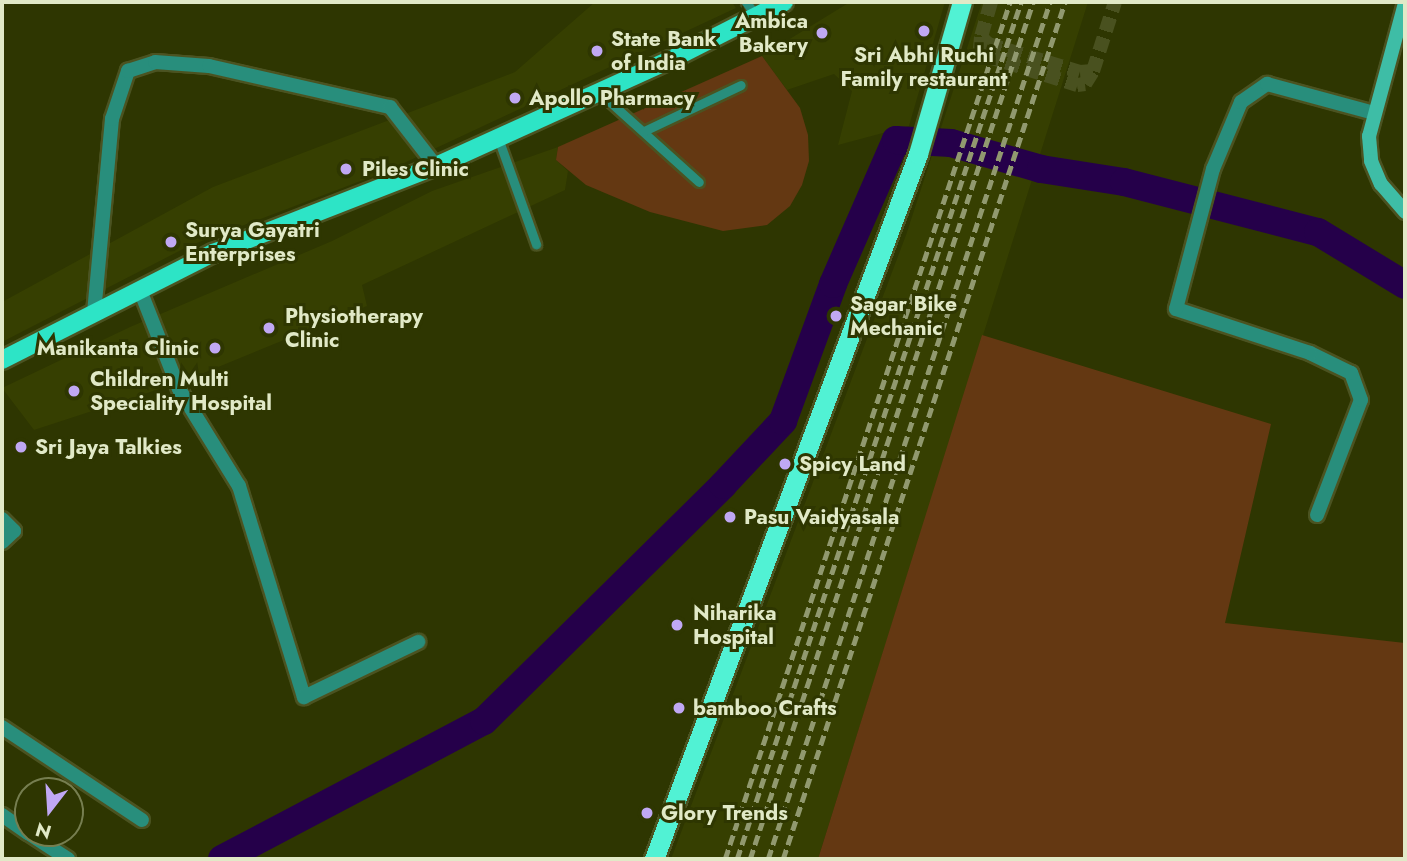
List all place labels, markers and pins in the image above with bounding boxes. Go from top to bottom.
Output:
place label: Ambica Bakery [735,8,808,58]
marker: Sri Abhi Ruchi Family restaurant [916,23,932,39]
marker: Ambica Bakery [814,25,830,41]
place label: State Bank of India [611,26,717,76]
place label: Sri Abhi Ruchi Family restaurant [841,42,1007,92]
marker: State Bank of India [589,43,605,59]
place label: Apollo Pharmacy [529,85,695,111]
marker: Apollo Pharmacy [507,90,523,106]
place label: Piles Clinic [362,156,469,182]
marker: Piles Clinic [336,159,356,179]
place label: Surya Gayatri Enterprises [185,217,320,267]
marker: Surya Gayatri Enterprises [163,234,179,250]
place label: Sagar Bike Mechanic [850,291,957,341]
place label: Physiotherapy Clinic [285,303,423,353]
marker: Sagar Bike Mechanic [828,308,844,324]
marker: Physiotherapy Clinic [259,318,279,338]
place label: Manikanta Clinic [37,335,199,361]
marker: Manikanta Clinic [205,338,225,358]
place label: Children Multi Speciality Hospital [90,366,272,416]
marker: Children Multi Speciality Hospital [64,381,84,401]
place label: Sri Jaya Talkies [35,434,182,460]
marker: Sri Jaya Talkies [13,439,29,455]
place label: Spicy Land [799,451,906,477]
marker: Spicy Land [777,456,793,472]
place label: Pasu Vaidyasala [744,504,899,530]
marker: Pasu Vaidyasala [722,509,738,525]
place label: Niharika Hospital [693,600,777,650]
marker: Niharika Hospital [667,615,687,635]
place label: bamboo Crafts [693,695,837,721]
marker: bamboo Crafts [671,700,687,716]
place label: Glory Trends [661,800,788,826]
marker: Glory Trends [639,805,655,821]

